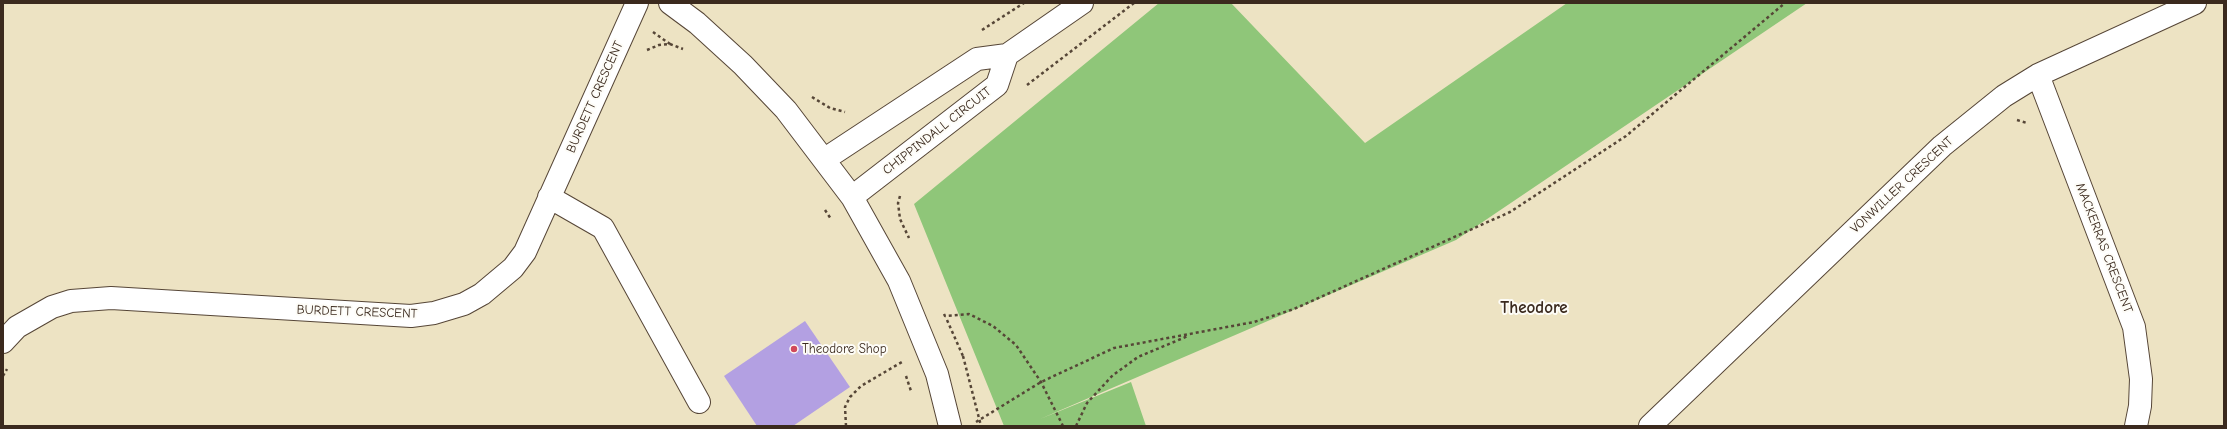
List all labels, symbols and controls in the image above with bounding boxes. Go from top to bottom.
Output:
street label: BURDETT CRESCENT [563,39,627,155]
street label: CHIPPINDALL CIRCUIT [880,84,994,178]
street label: VONWILLER CRESCENT [1847,133,1957,237]
street label: MACKERRAS CRESCENT [2072,181,2136,315]
district label: Theodore [1500,298,1568,318]
street label: BURDETT CRESCENT [296,302,418,322]
place label: Theodore Shop [802,341,887,357]
marker: Theodore Shop [789,344,799,354]

